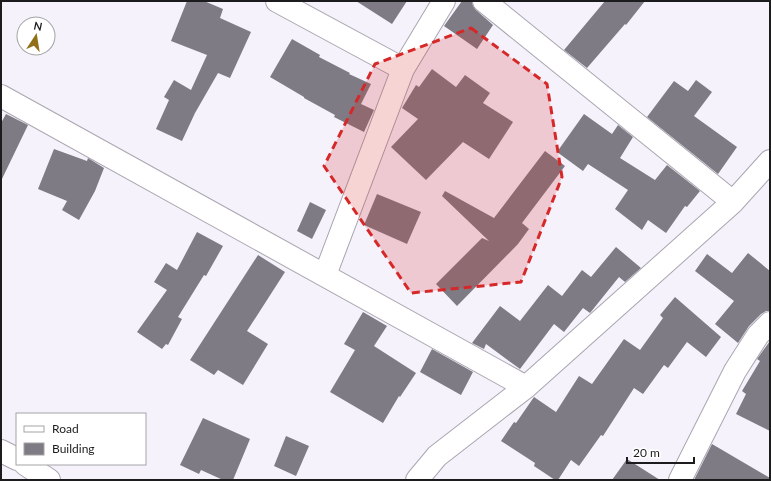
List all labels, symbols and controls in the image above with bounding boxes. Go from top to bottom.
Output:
north arrow [16,16,56,56]
text: N [33,18,44,33]
legend [16,413,146,465]
text: Road [52,421,79,436]
scale bar [627,439,694,465]
text: Building [52,441,95,456]
text: 20 m [633,445,660,460]

